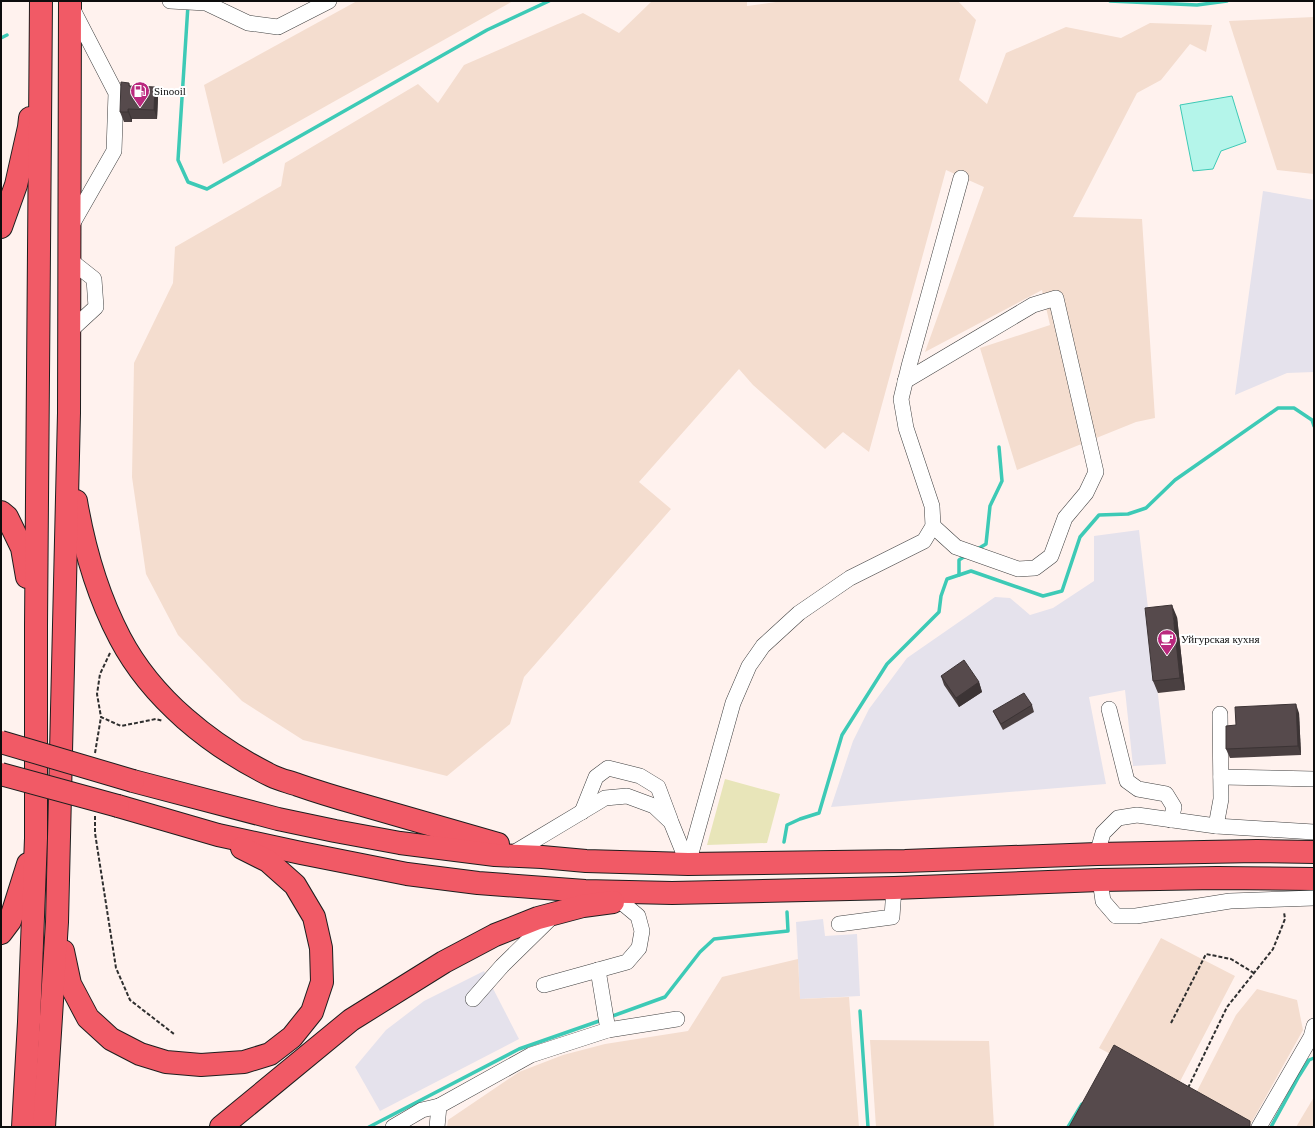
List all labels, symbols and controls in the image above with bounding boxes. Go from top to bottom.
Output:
fuel station icon: Sinooil [129,80,151,108]
place label: Sinooil [154,85,186,97]
cafe icon: Уйгурская кухня [1156,628,1178,656]
place label: Уйгурская кухня [1181,633,1260,645]

